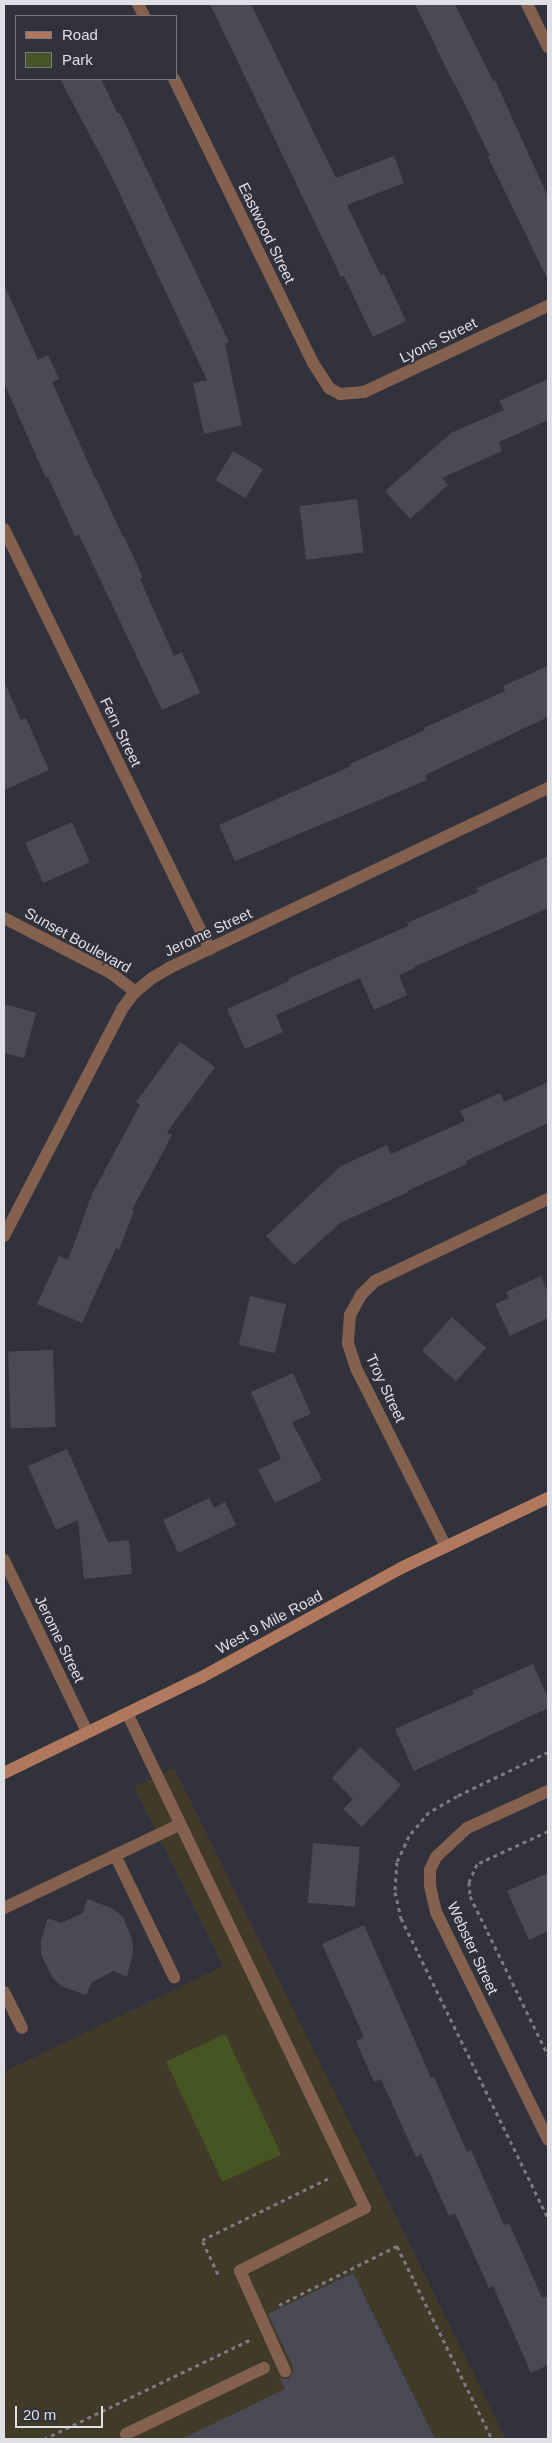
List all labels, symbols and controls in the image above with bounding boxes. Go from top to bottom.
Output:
legend [15,15,178,80]
text: Road [62,26,98,43]
text: Park [62,51,93,68]
street label: Eastwood Street [235,180,299,286]
street label: Lyons Street [396,314,480,366]
street label: Fern Street [96,694,146,770]
street label: Sunset Boulevard [22,903,134,977]
street label: Jerome Street [162,904,254,960]
street label: Troy Street [362,1351,410,1425]
street label: West 9 Mile Road [213,1586,325,1658]
street label: Jerome Street [31,1593,89,1685]
street label: Webster Street [444,1899,502,1997]
scale bar [18,2396,105,2428]
text: 20 m [23,2406,56,2423]

